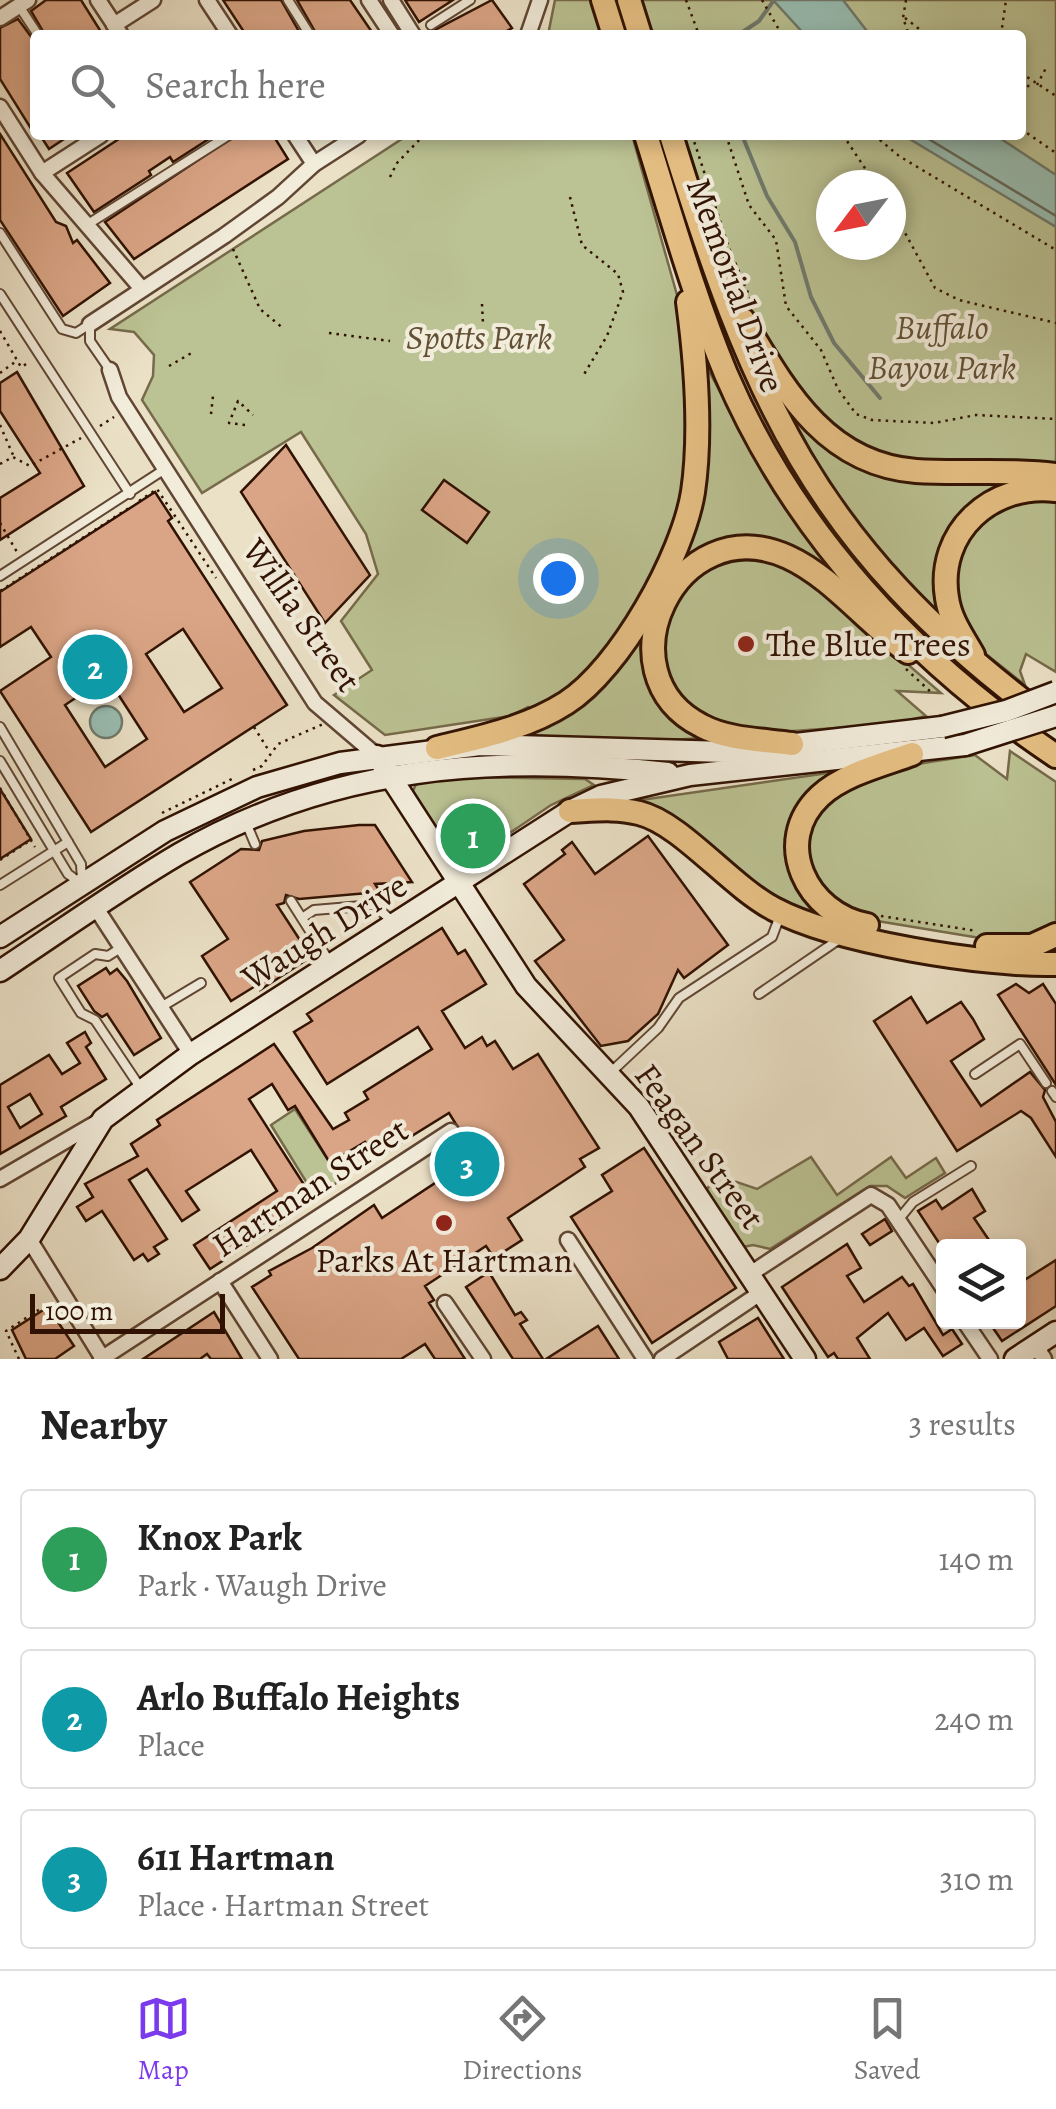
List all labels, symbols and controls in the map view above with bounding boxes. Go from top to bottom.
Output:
search box [30,30,1026,140]
icon: search [65,58,120,113]
text: Search here [145,59,326,111]
north arrow [816,170,906,260]
street label: Memorial Drive [675,171,797,399]
park label: Buffalo Bayou Park [868,303,1016,391]
park label: Spotts Park [406,313,552,361]
street label: Willia Street [231,528,373,701]
your location [533,553,584,604]
place label: The Blue Trees [766,620,971,668]
pin: 2 [62,630,128,704]
marker: The Blue Trees [735,633,757,655]
pin: 1 [440,798,506,874]
street label: Waugh Drive [231,861,416,1001]
street label: Feagan Street [624,1053,776,1239]
street label: Hartman Street [203,1106,417,1268]
pin: 3 [434,1126,500,1202]
marker: Parks At Hartman [433,1212,455,1234]
place label: Parks At Hartman [315,1236,573,1284]
map controls [936,1239,1026,1329]
button: layers [936,1239,1026,1329]
scale bar [30,1289,225,1334]
text: 100 m [45,1292,113,1330]
text: Nearby [40,1396,167,1453]
text: 3 results [909,1402,1016,1446]
text: Knox Park [137,1511,302,1563]
text: 1 [69,1537,80,1581]
text: 140 m [939,1537,1014,1581]
text: Park · Waugh Drive [137,1563,387,1607]
text: Arlo Buffalo Heights [137,1671,460,1723]
text: 2 [67,1697,82,1741]
text: 240 m [934,1697,1014,1741]
text: Place [137,1723,205,1767]
text: 611 Hartman [137,1831,335,1883]
text: 3 [68,1857,81,1901]
text: 310 m [940,1857,1014,1901]
text: Place · Hartman Street [137,1883,429,1927]
tab: Map [136,1991,191,2089]
tab: Directions [462,1991,582,2089]
tab: Saved [854,1991,920,2089]

